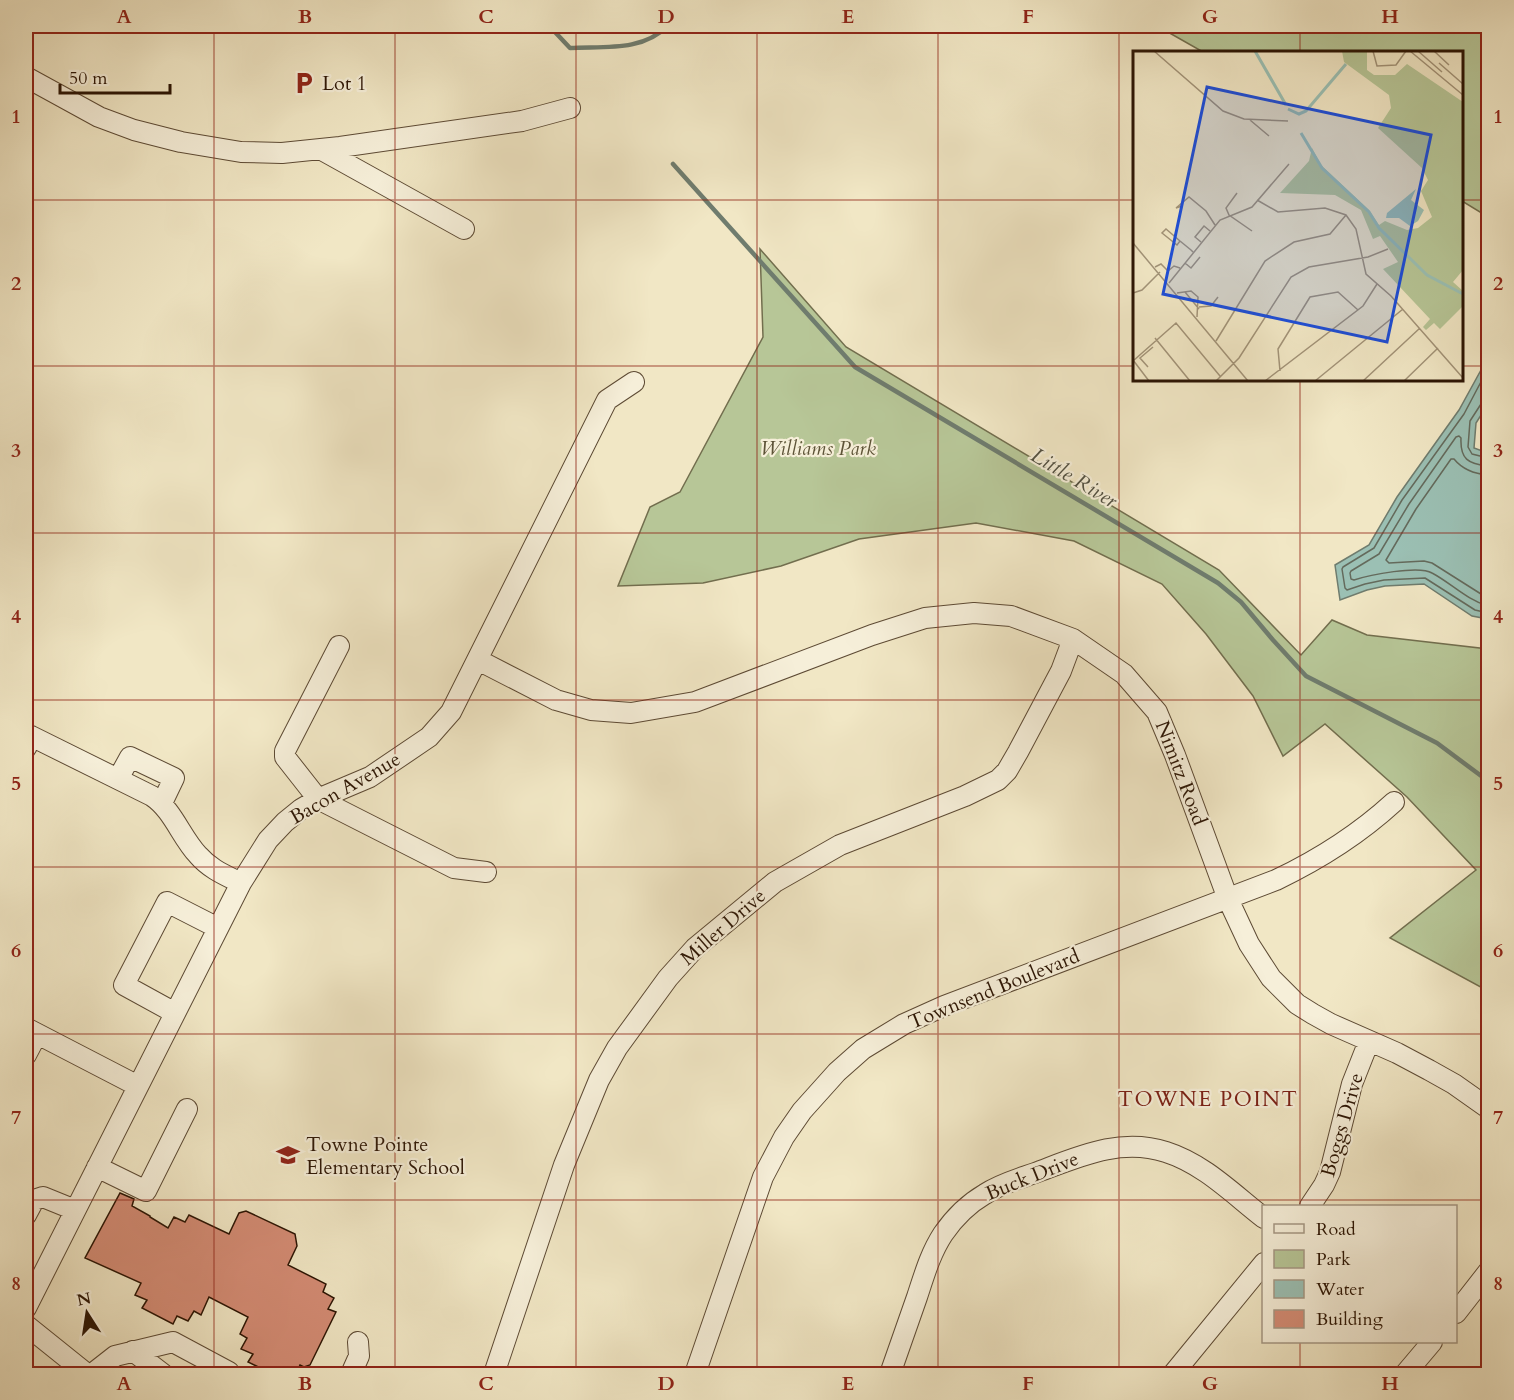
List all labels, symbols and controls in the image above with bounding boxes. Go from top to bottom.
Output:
text: A [116,3,132,30]
text: B [298,3,312,30]
text: C [478,3,494,30]
text: D [657,3,675,30]
text: E [842,3,854,30]
text: F [1022,3,1034,30]
text: G [1202,3,1218,30]
text: H [1381,3,1399,30]
inset map [1133,51,1463,381]
scale bar [60,57,170,95]
text: 50 m [69,66,108,91]
parking icon: Lot 1 [291,70,317,96]
place label: Lot 1 [322,70,367,97]
text: 1 [11,103,21,130]
text: 1 [1493,103,1503,130]
text: 2 [11,270,21,297]
text: 2 [1493,270,1503,297]
park label: Williams Park [760,435,876,462]
text: 3 [11,437,21,464]
text: 3 [1493,437,1503,464]
water label: Little River [1025,441,1124,516]
text: 4 [11,603,21,630]
text: 4 [1493,603,1503,630]
street label: Nimitz Road [1149,717,1213,829]
street label: Bacon Avenue [285,745,405,831]
text: 5 [11,770,21,797]
text: 5 [1493,770,1503,797]
street label: Miller Drive [675,882,771,972]
text: 6 [11,937,21,964]
text: 6 [1493,937,1503,964]
street label: Townsend Boulevard [904,942,1084,1036]
street label: Boggs Drive [1314,1070,1370,1180]
district label: TOWNE POINT [1118,1085,1298,1114]
text: 7 [11,1104,21,1131]
text: 7 [1493,1104,1503,1131]
place label: Towne Pointe Elementary School [306,1131,465,1181]
school or university icon: Towne Pointe Elementary School [275,1142,301,1168]
street label: Buck Drive [981,1145,1083,1207]
legend [1262,1205,1457,1343]
text: Road [1316,1217,1356,1242]
text: Park [1316,1247,1351,1272]
text: 8 [11,1270,21,1297]
text: 8 [1493,1270,1503,1297]
text: Water [1315,1277,1365,1302]
north arrow [57,1283,117,1343]
text: N [75,1287,93,1312]
text: Building [1316,1307,1384,1332]
text: A [116,1370,132,1397]
text: B [298,1370,312,1397]
text: C [478,1370,494,1397]
text: D [657,1370,675,1397]
text: E [842,1370,854,1397]
text: F [1022,1370,1034,1397]
text: G [1202,1370,1218,1397]
text: H [1381,1370,1399,1397]

